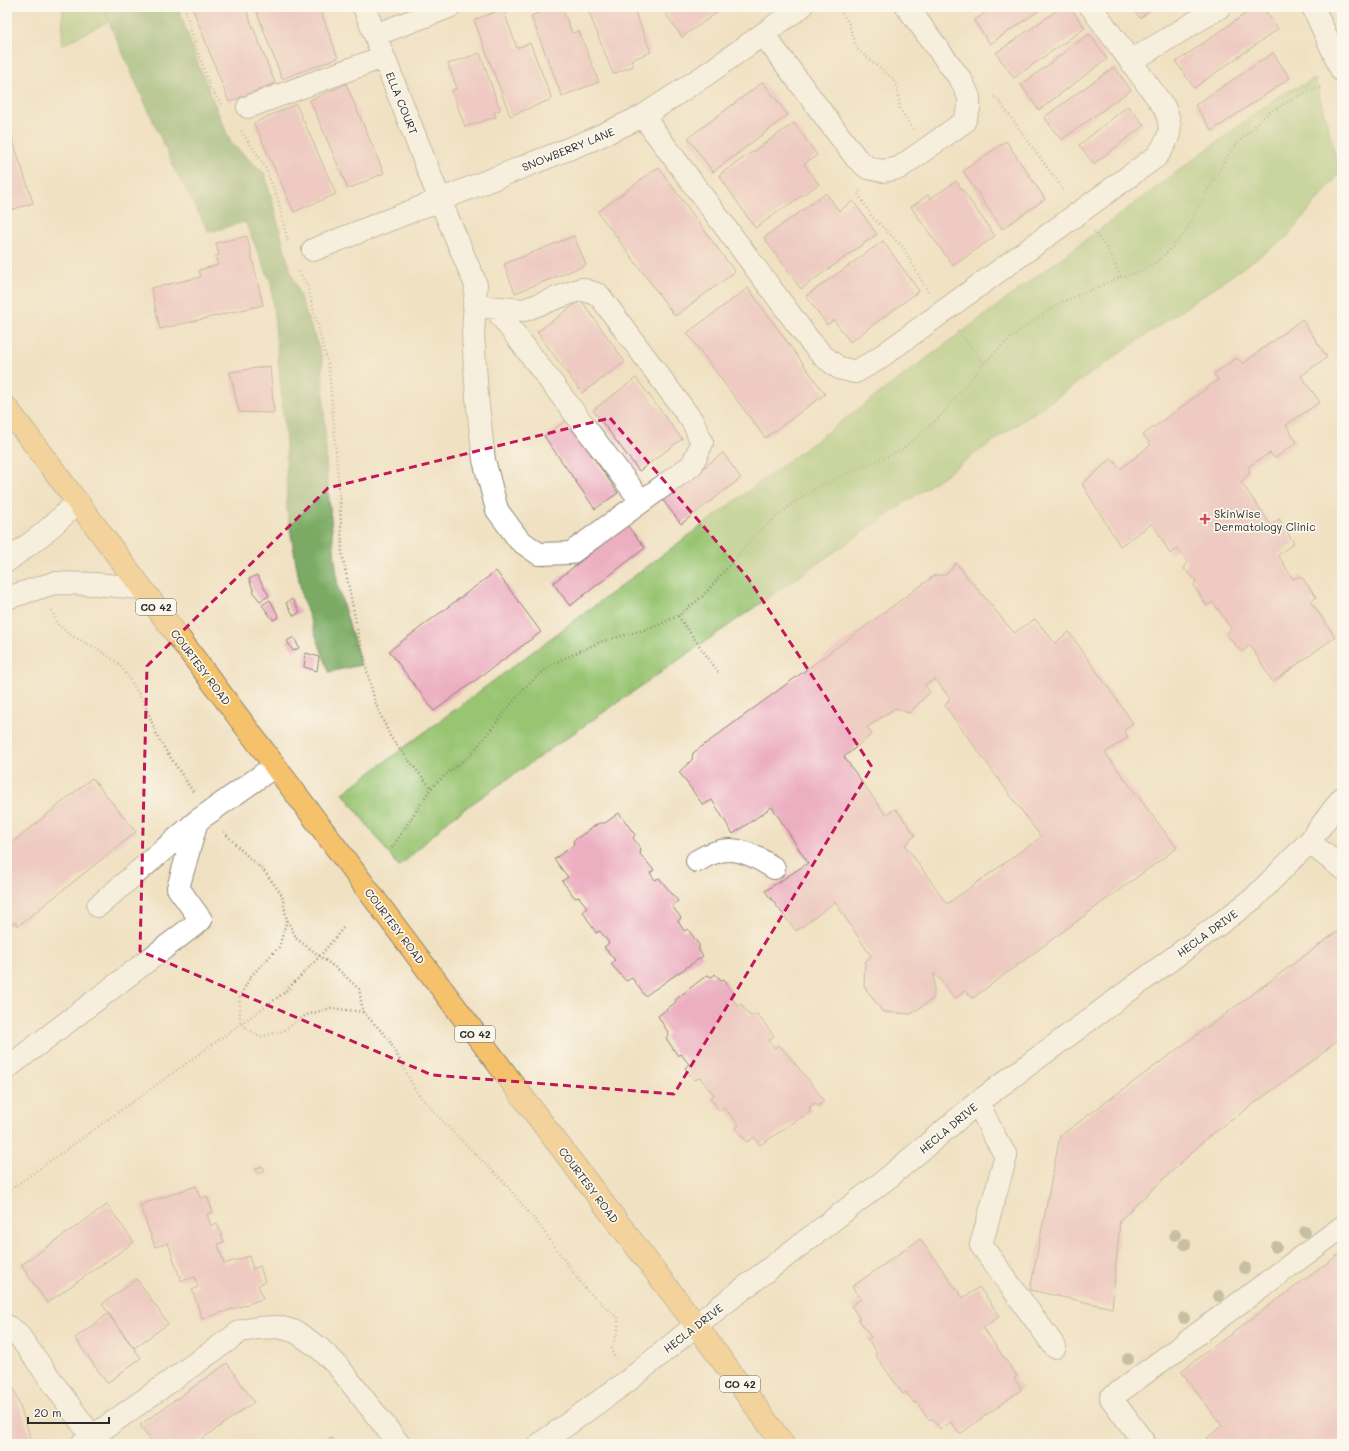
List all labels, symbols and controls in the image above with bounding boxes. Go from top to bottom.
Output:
street label: ELLA COURT [383,70,421,136]
street label: SNOWBERRY LANE [520,124,616,174]
place label: SkinWise Dermatology Clinic [1214,506,1316,534]
marker: SkinWise Dermatology Clinic [1199,513,1211,525]
road number: CO 42 [136,599,176,615]
street label: COURTESY ROAD [168,626,234,708]
street label: COURTESY ROAD [362,885,428,967]
street label: HECLA DRIVE [1174,906,1240,960]
road number: CO 42 [455,1026,495,1042]
street label: HECLA DRIVE [916,1099,980,1157]
street label: COURTESY ROAD [556,1144,622,1226]
street label: HECLA DRIVE [660,1300,726,1356]
road number: CO 42 [720,1376,760,1392]
scale bar [28,1399,109,1425]
text: 20 m [34,1404,62,1420]

